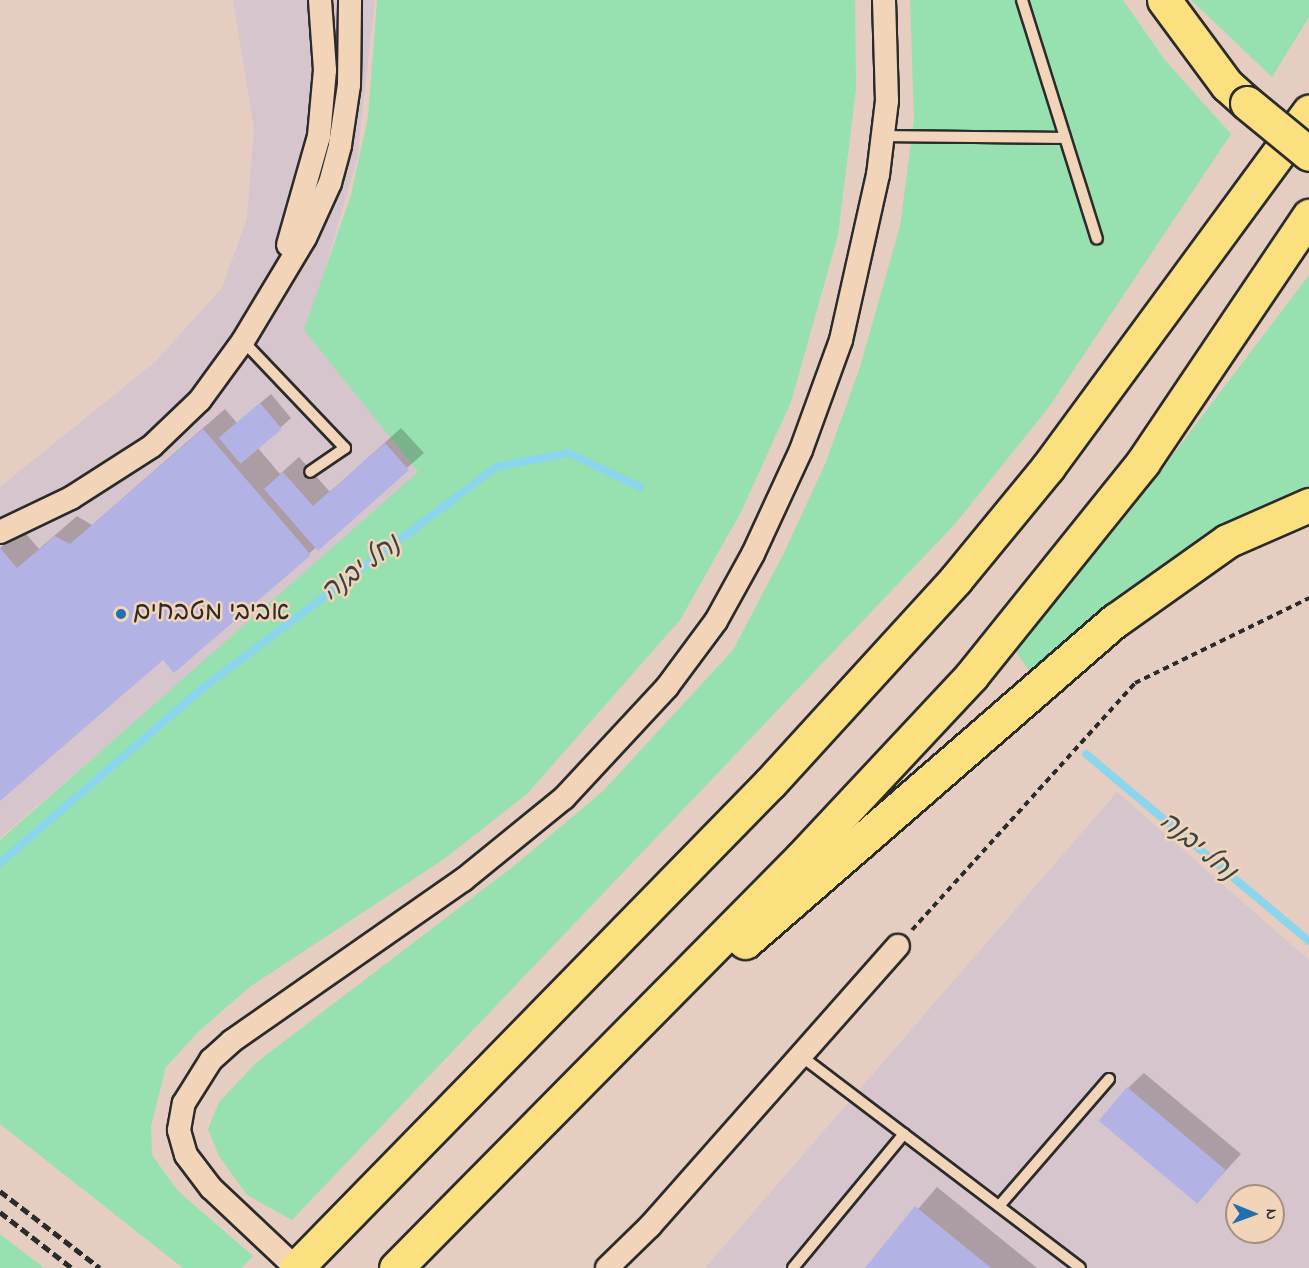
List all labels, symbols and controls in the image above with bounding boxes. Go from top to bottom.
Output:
water label: נחל יבנה [315,529,407,609]
place label: אביבי מטבחים [133,598,290,630]
marker: אביבי מטבחים [114,607,128,621]
water label: נחל יבנה [1152,805,1242,889]
north arrow [1225,1184,1285,1244]
text: N [1259,1209,1283,1220]

